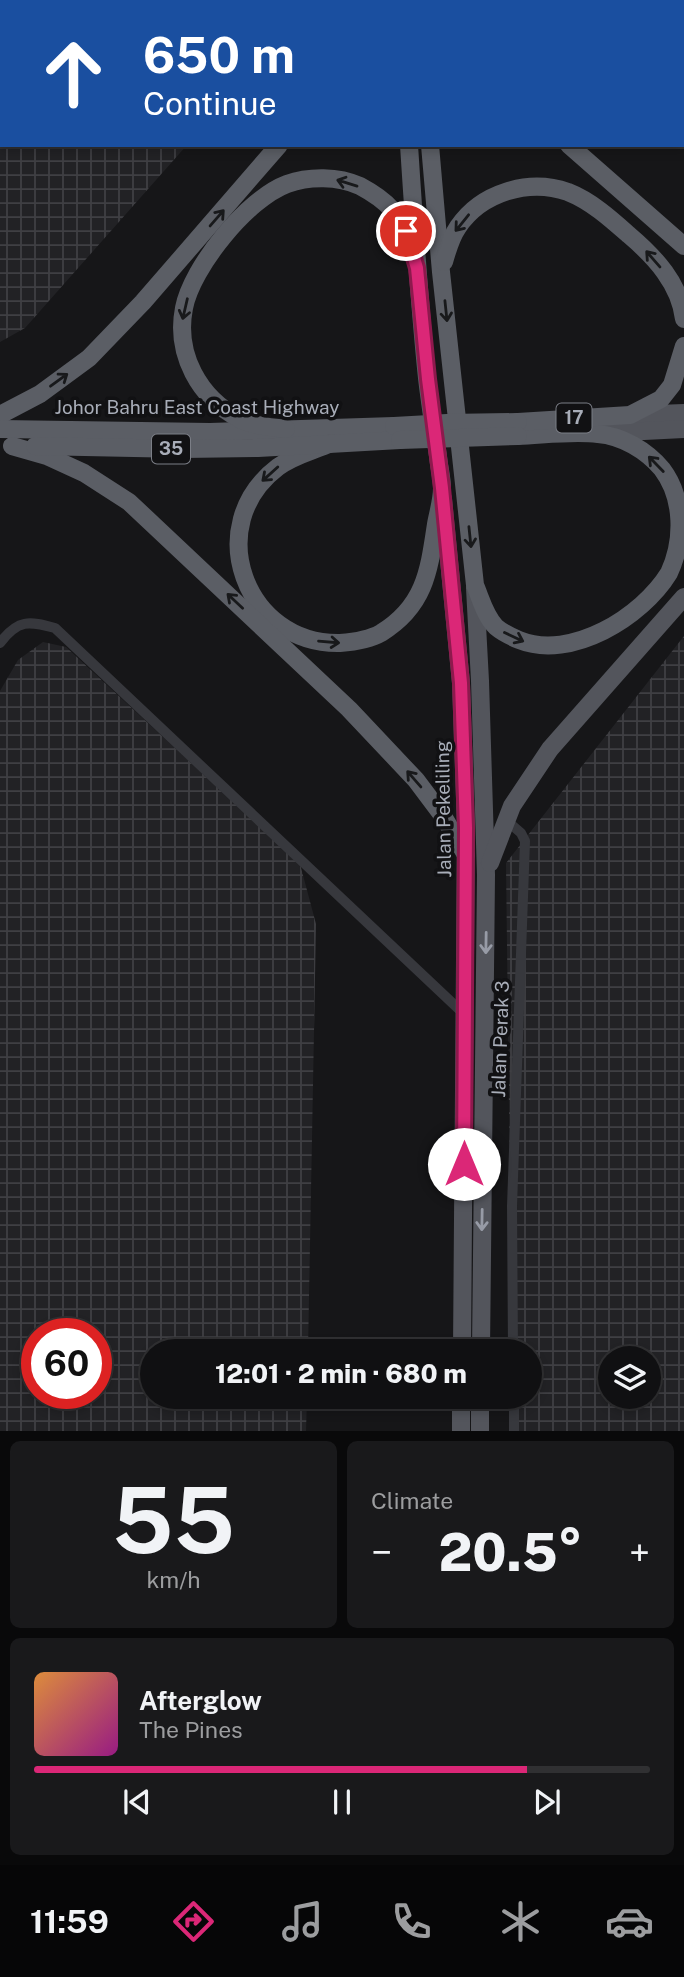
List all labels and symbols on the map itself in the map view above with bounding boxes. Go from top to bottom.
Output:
one-way arrow [337,175,359,188]
pin [376,201,436,261]
one-way arrow [209,209,225,227]
one-way arrow [454,214,470,232]
one-way arrow [645,250,661,268]
one-way arrow [178,297,192,320]
one-way arrow [439,299,452,322]
one-way arrow [49,373,68,388]
street label: Johor Bahru East Coast Highway [55,396,339,418]
road number: 17 [556,404,592,432]
road number: 35 [152,434,190,463]
one-way arrow [648,455,665,472]
one-way arrow [262,465,280,481]
one-way arrow [463,525,476,548]
one-way arrow [227,593,244,610]
one-way arrow [503,631,524,644]
one-way arrow [317,636,340,649]
street label: Jalan Pekeliling [431,740,455,878]
one-way arrow [406,770,422,788]
one-way arrow [479,932,492,955]
street label: Jalan Perak 3 [487,980,513,1098]
position arrow [427,1127,501,1201]
one-way arrow [475,1208,489,1231]
speed limit sign: 60 [21,1318,112,1409]

